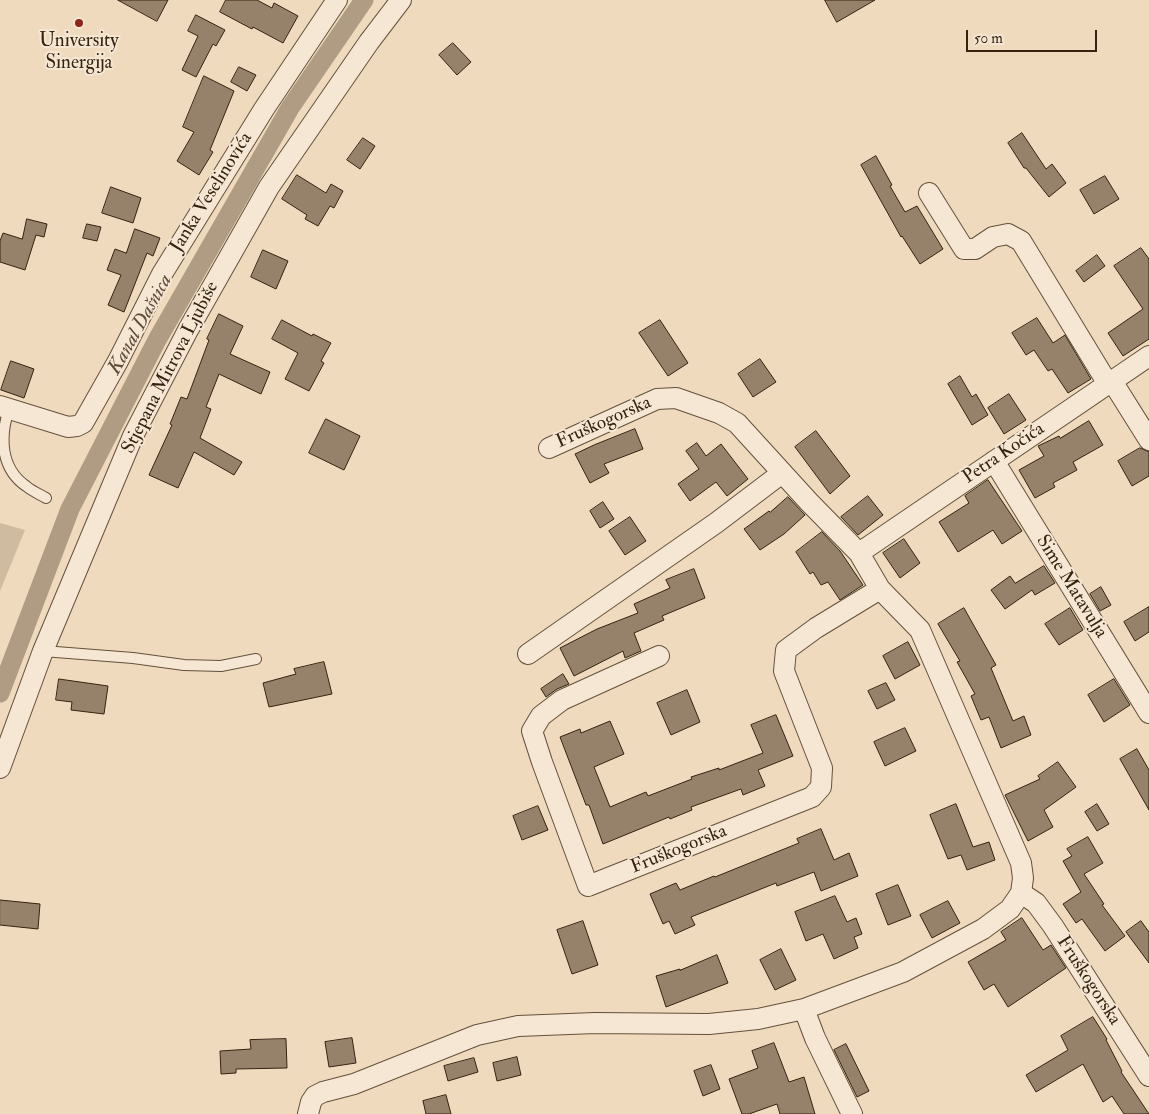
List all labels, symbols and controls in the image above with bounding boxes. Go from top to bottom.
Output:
marker: University Sinergija [73,17,85,29]
scale bar [969,20,1100,52]
text: 50 m [974,29,1003,48]
place label: University Sinergija [39,31,119,75]
street label: Janka Veselinovića [166,129,258,257]
water label: Kanal Dašnica [104,271,178,379]
street label: Stjepana Mitrova Ljubiše [118,278,224,458]
street label: Fruškogorska [553,392,655,454]
street label: Petra Kočića [959,418,1049,490]
street label: Sime Matavulja [1030,531,1112,643]
street label: Fruškogorska [628,820,730,880]
street label: Fruškogorska [1051,932,1125,1030]

